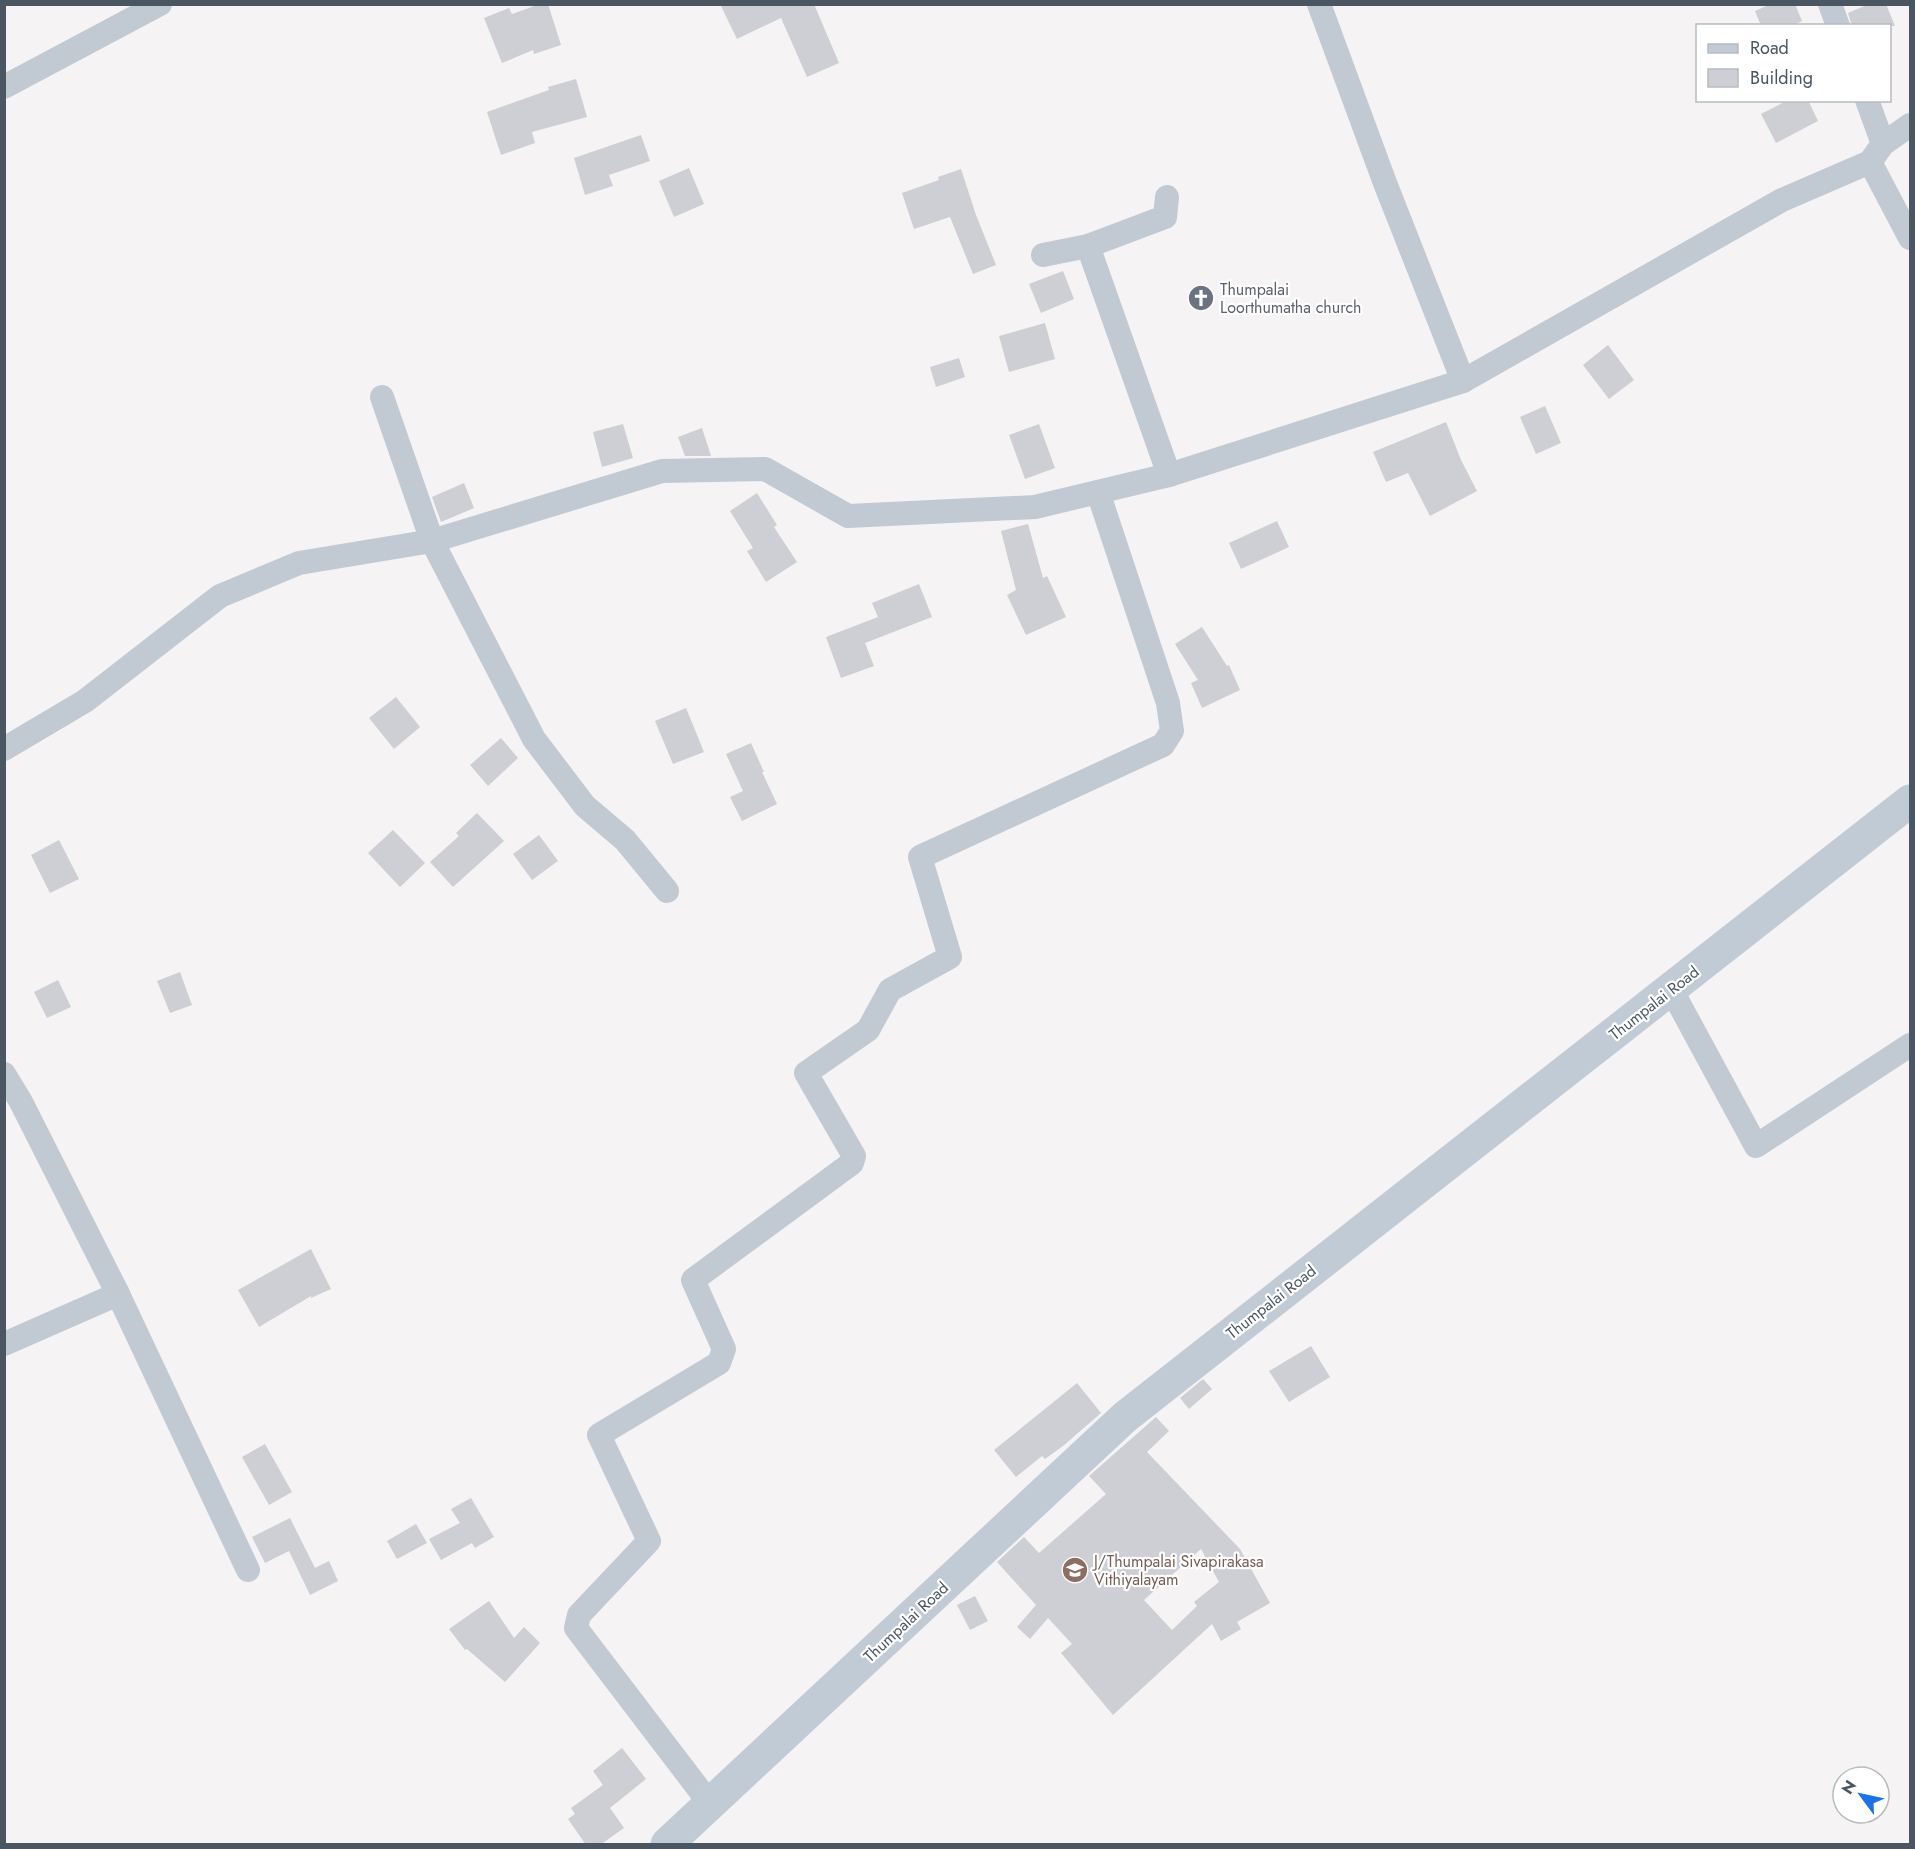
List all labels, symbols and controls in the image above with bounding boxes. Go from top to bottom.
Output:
legend [1696,24,1891,102]
text: Road [1750,35,1789,61]
text: Building [1750,65,1813,91]
place label: Thumpalai Loorthumatha church [1220,278,1361,319]
church icon: Thumpalai Loorthumatha church [1186,283,1216,313]
street label: Thumpalai Road [1604,961,1704,1045]
street label: Thumpalai Road [1221,1260,1321,1344]
place label: J/Thumpalai Sivapirakasa Vithiyalayam [1092,1550,1264,1591]
school or university icon: J/Thumpalai Sivapirakasa Vithiyalayam [1060,1555,1090,1585]
street label: Thumpalai Road [859,1577,953,1667]
north arrow [1831,1765,1891,1825]
text: N [1836,1776,1862,1799]

